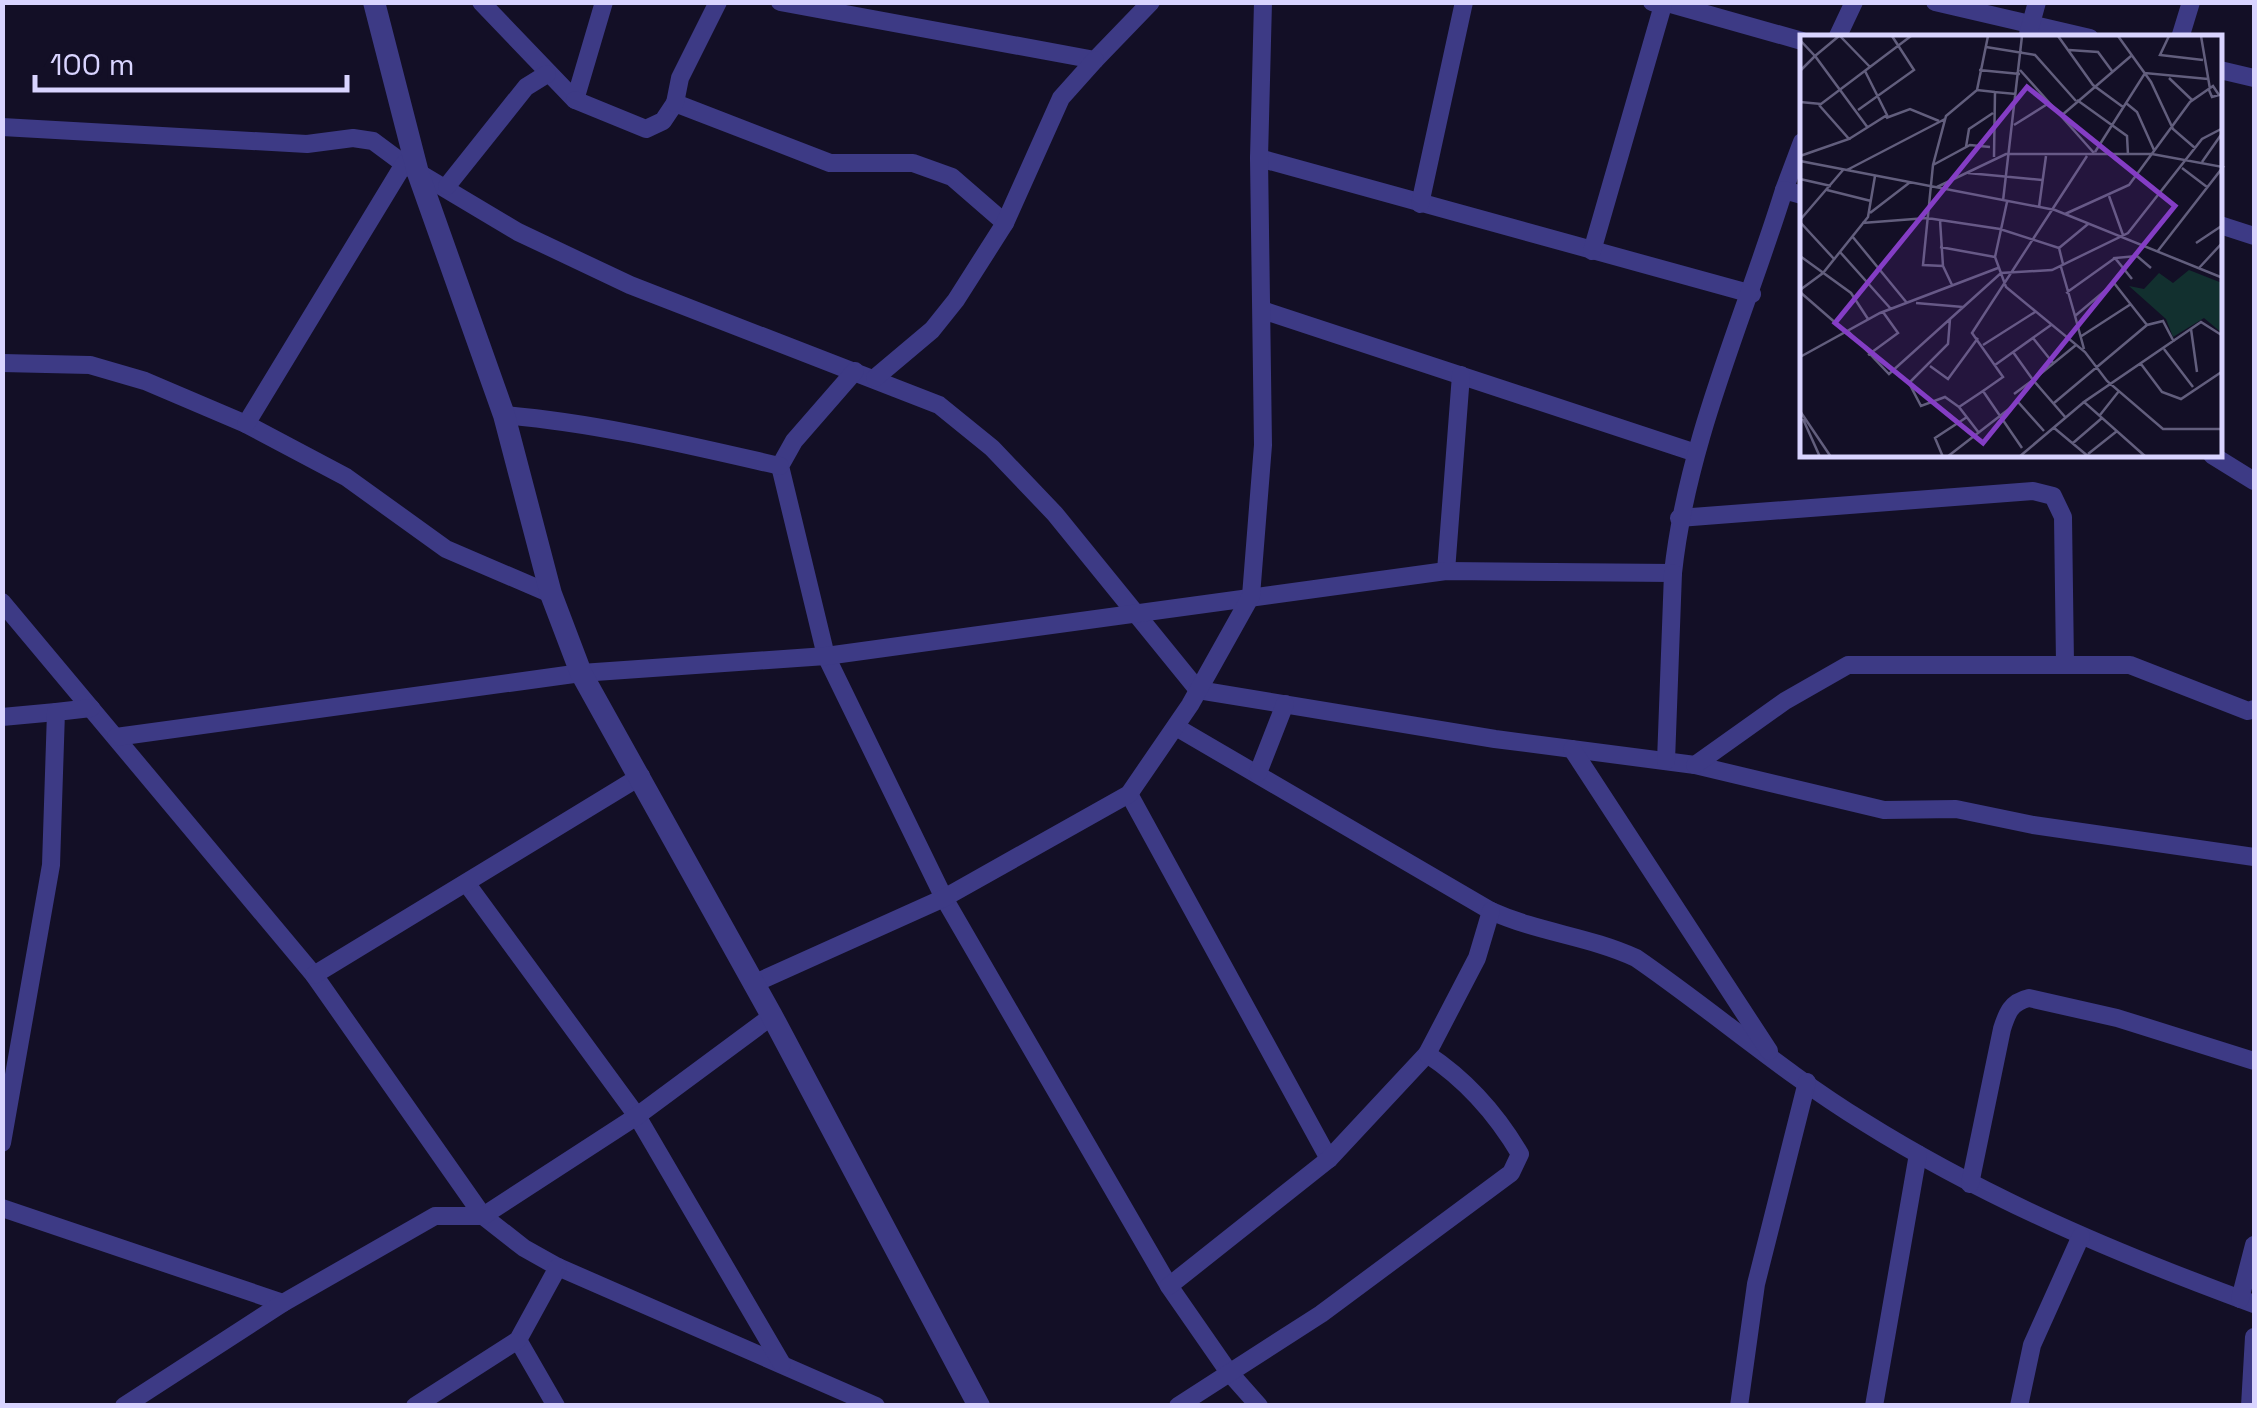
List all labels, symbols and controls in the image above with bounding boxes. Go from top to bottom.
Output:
scale bar [35,30,348,92]
inset map [1800,35,2222,458]
text: 100 m [50,45,135,84]

